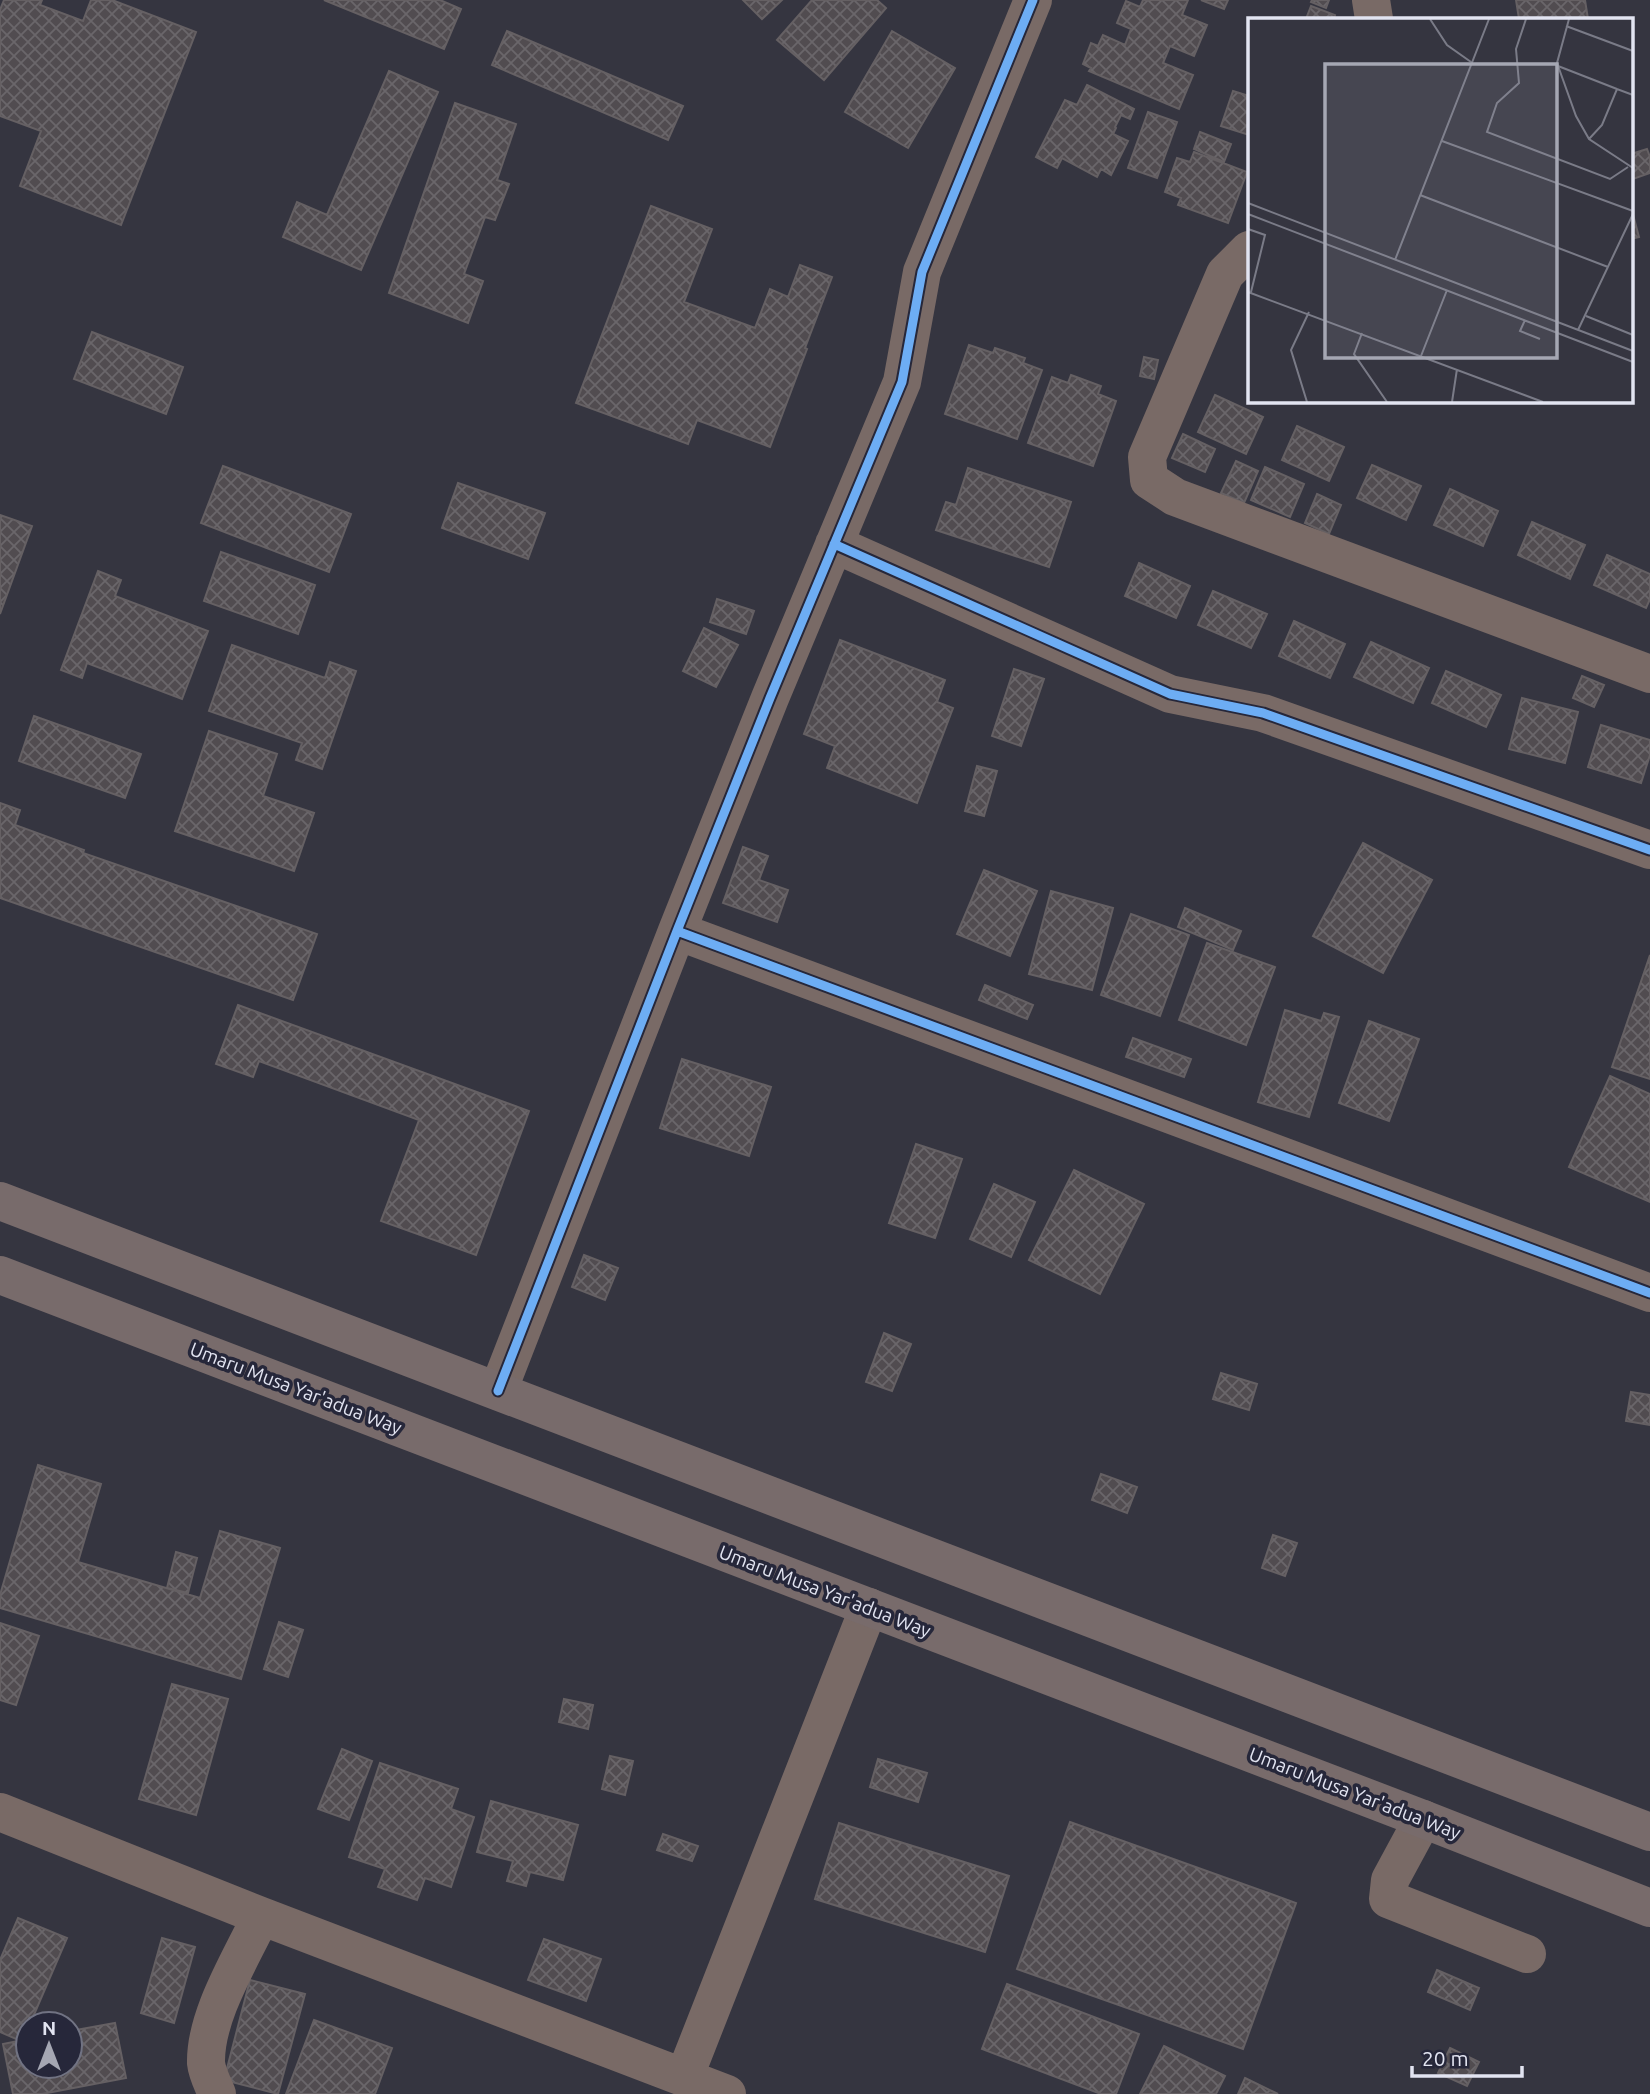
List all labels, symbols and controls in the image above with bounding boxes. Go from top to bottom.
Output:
inset map [1248,18,1632,402]
street label: Umaru Musa Yar'adua Way [187,1337,405,1439]
street label: Umaru Musa Yar'adua Way [716,1540,934,1642]
street label: Umaru Musa Yar'adua Way [1246,1742,1464,1844]
north arrow [14,2010,84,2080]
text: N [42,2017,56,2039]
scale bar [1412,2035,1522,2078]
text: 20 m [1422,2046,1469,2070]

